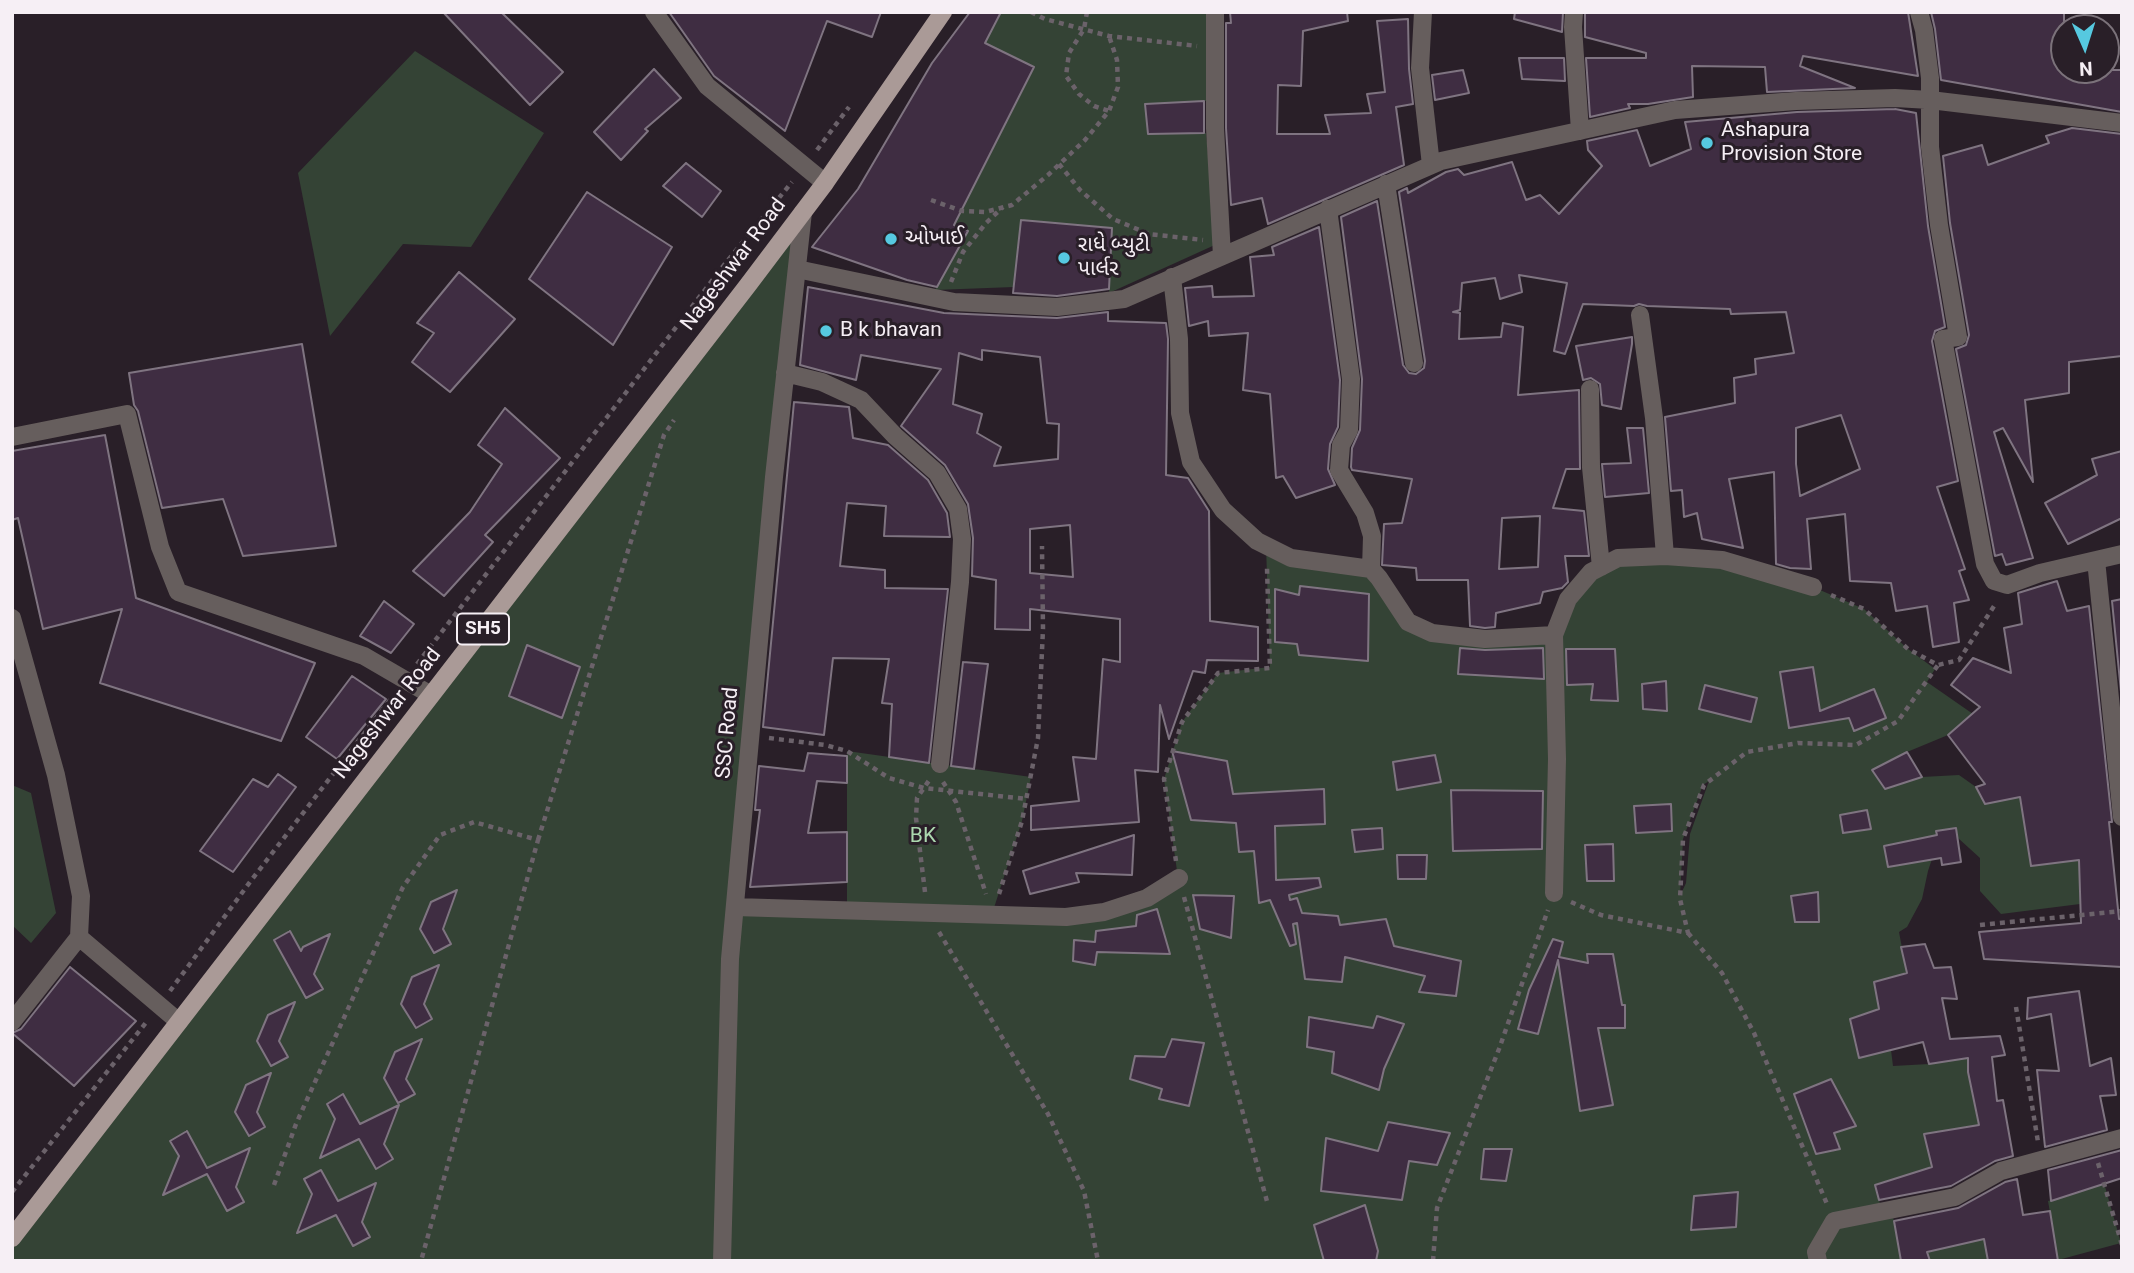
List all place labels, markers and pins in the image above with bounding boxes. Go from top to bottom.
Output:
place label: Ashapura Provision Store [1721,118,1862,168]
marker: Ashapura Provision Store [1699,135,1715,151]
place label: ઓખાઈ [905,226,964,252]
marker: ઓખાઈ [883,231,899,247]
place label: રાધે બ્યુટી પાર્લર [1078,233,1150,283]
marker: રાધે બ્યુટી પાર્લર [1056,250,1072,266]
place label: B k bhavan [840,318,942,344]
marker: B k bhavan [818,323,834,339]

